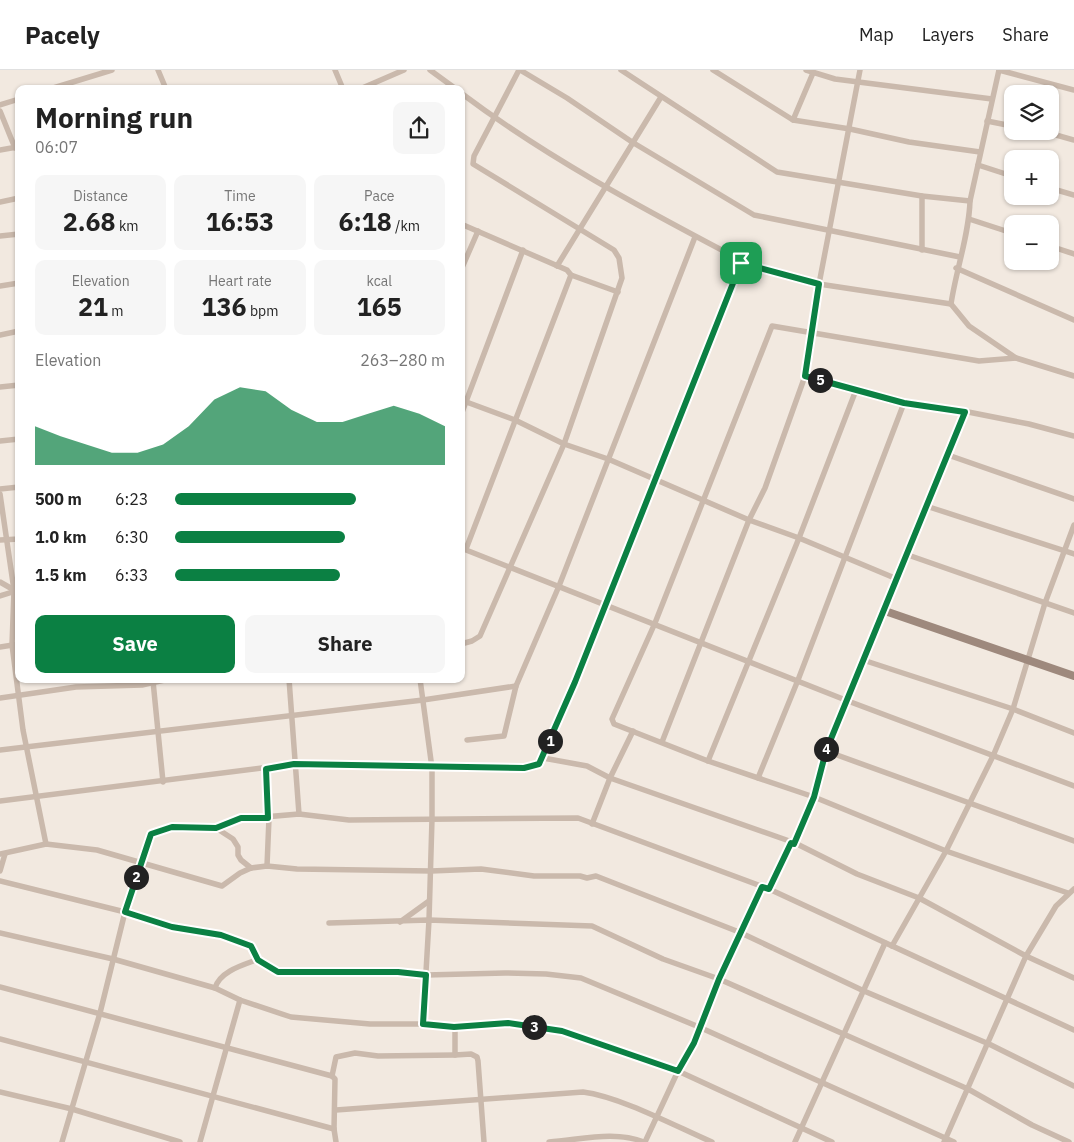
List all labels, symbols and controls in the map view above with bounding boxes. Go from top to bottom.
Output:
text: Pacely [25,19,100,51]
text: Map [859,23,894,46]
text: Layers [922,23,974,46]
text: Share [1002,23,1049,46]
map controls [1004,85,1059,270]
button: layers [1004,85,1059,140]
text: Morning run [35,99,193,136]
button: share [393,102,445,154]
text: 06:07 [35,137,78,157]
button: + [1004,150,1059,205]
text: Distance [73,187,128,205]
text: Time [224,187,256,205]
text: Pace [364,187,395,205]
text: 2.68 [63,205,116,238]
text: 16:53 [206,205,274,238]
text: 6:18 [339,205,392,238]
button: − [1004,215,1059,270]
text: km [116,217,139,235]
text: /km [392,217,420,235]
pin [720,242,762,284]
icon: arrive [727,249,755,277]
text: Elevation [72,272,130,290]
text: Heart rate [208,272,272,290]
text: kcal [367,272,392,290]
text: 21 [78,290,108,323]
text: 136 [202,290,247,323]
text: 165 [357,290,402,323]
text: m [108,302,123,320]
text: bpm [247,302,278,320]
text: Elevation [35,350,101,370]
text: 263–280 m [360,350,445,370]
pin: 5 [808,368,832,392]
text: 5 [816,371,825,389]
text: 500 m [35,489,82,509]
text: 6:23 [115,489,148,509]
text: 1.0 km [35,527,86,547]
text: 6:30 [115,527,148,547]
text: 1.5 km [35,565,86,585]
text: 6:33 [115,565,148,585]
button: Save [35,615,235,673]
button: Share [245,615,445,673]
pin: 1 [538,728,562,754]
text: 1 [546,732,555,750]
pin: 4 [814,736,838,762]
text: 4 [822,740,831,758]
pin: 2 [124,864,148,890]
text: 2 [132,868,141,886]
pin: 3 [522,1014,546,1040]
text: 3 [530,1018,539,1036]

